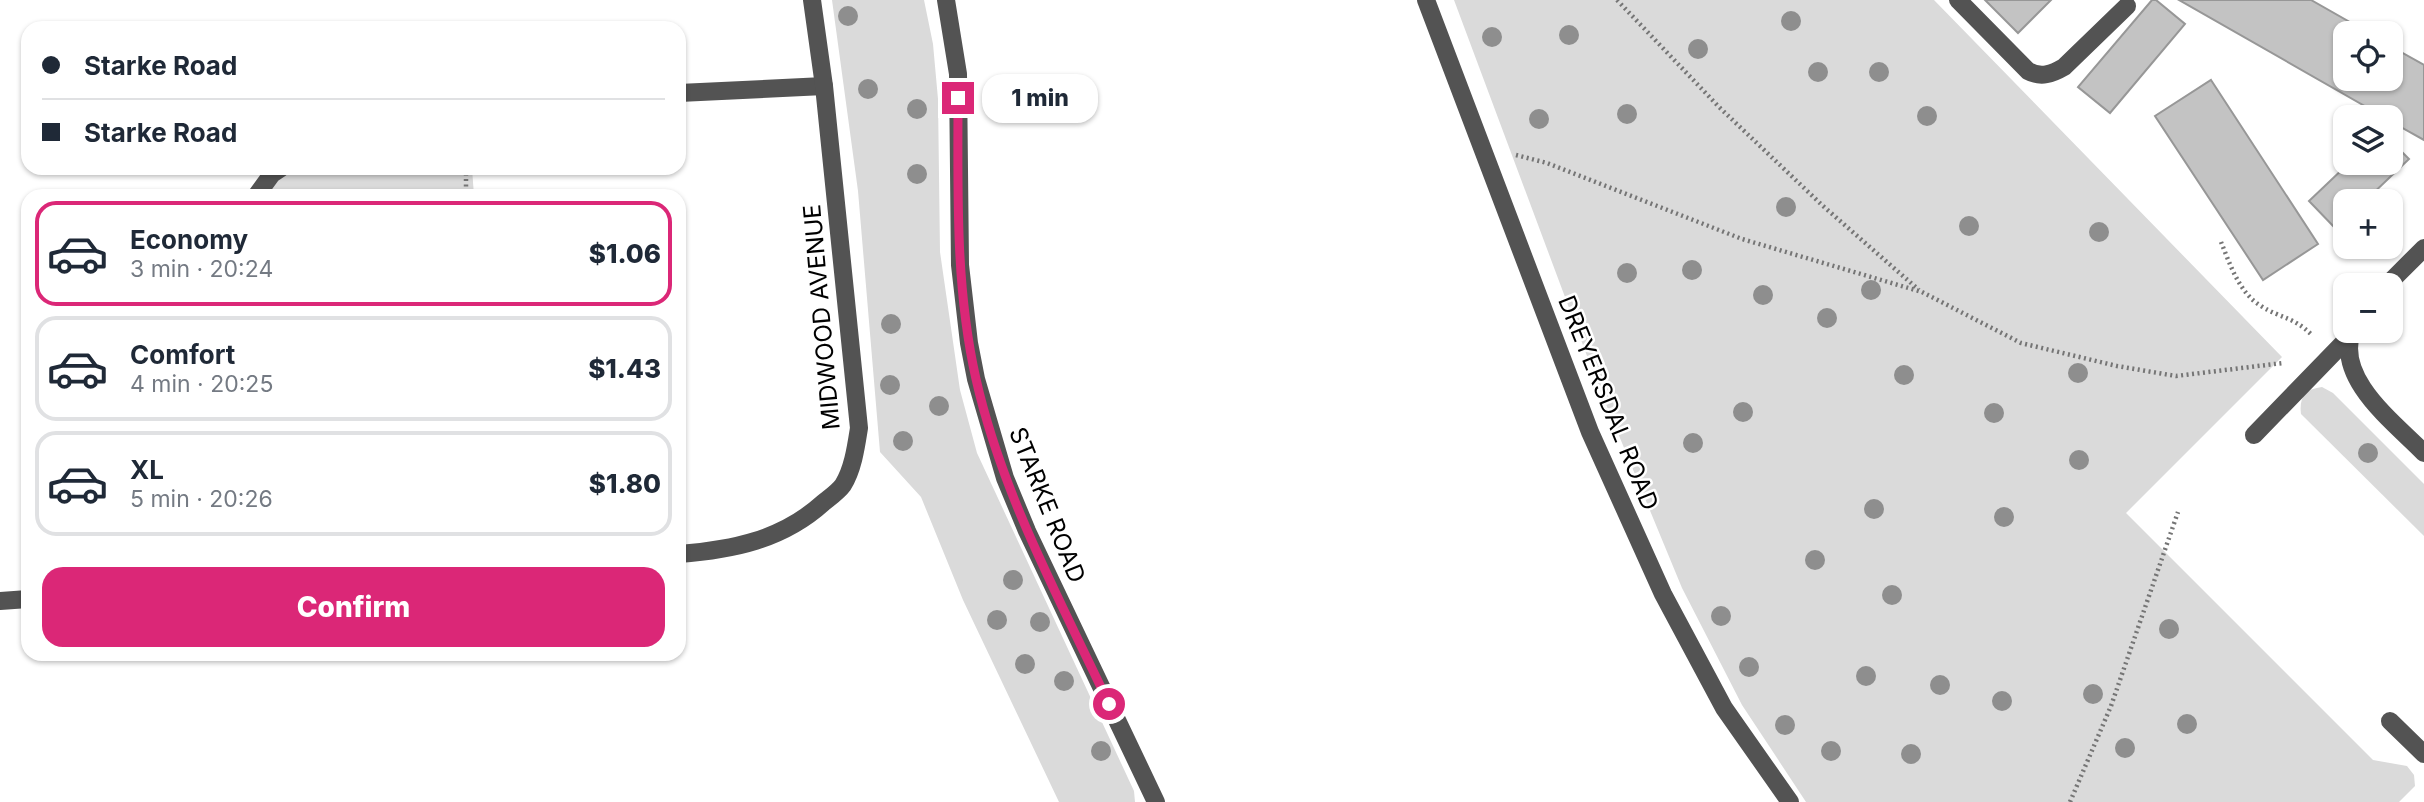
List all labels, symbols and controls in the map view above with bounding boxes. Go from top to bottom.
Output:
map controls [2333,21,2403,343]
button: locate [2333,21,2403,91]
text: Starke Road [84,50,237,81]
callout: 1 min [982,74,1098,122]
route end [942,82,974,114]
text: 1 min [1011,84,1069,112]
button: layers [2333,105,2403,175]
text: Starke Road [84,117,237,148]
button: + [2333,189,2403,259]
street label: MIDWOOD AVENUE [797,203,846,431]
icon: car [46,222,109,285]
text: Economy [130,224,248,255]
text: $1.06 [589,238,661,269]
text: 3 min · 20:24 [130,255,273,283]
button: − [2333,273,2403,343]
street label: DREYERSDAL ROAD [1552,291,1665,514]
icon: car [46,337,109,400]
text: Comfort [130,339,235,370]
text: $1.43 [588,353,661,384]
text: 4 min · 20:25 [130,370,273,398]
street label: STARKE ROAD [1003,423,1092,587]
icon: car [46,452,109,515]
text: XL [130,454,164,485]
text: $1.80 [589,468,661,499]
text: 5 min · 20:26 [130,485,273,513]
button: Confirm [42,567,665,647]
route start [1093,688,1125,720]

